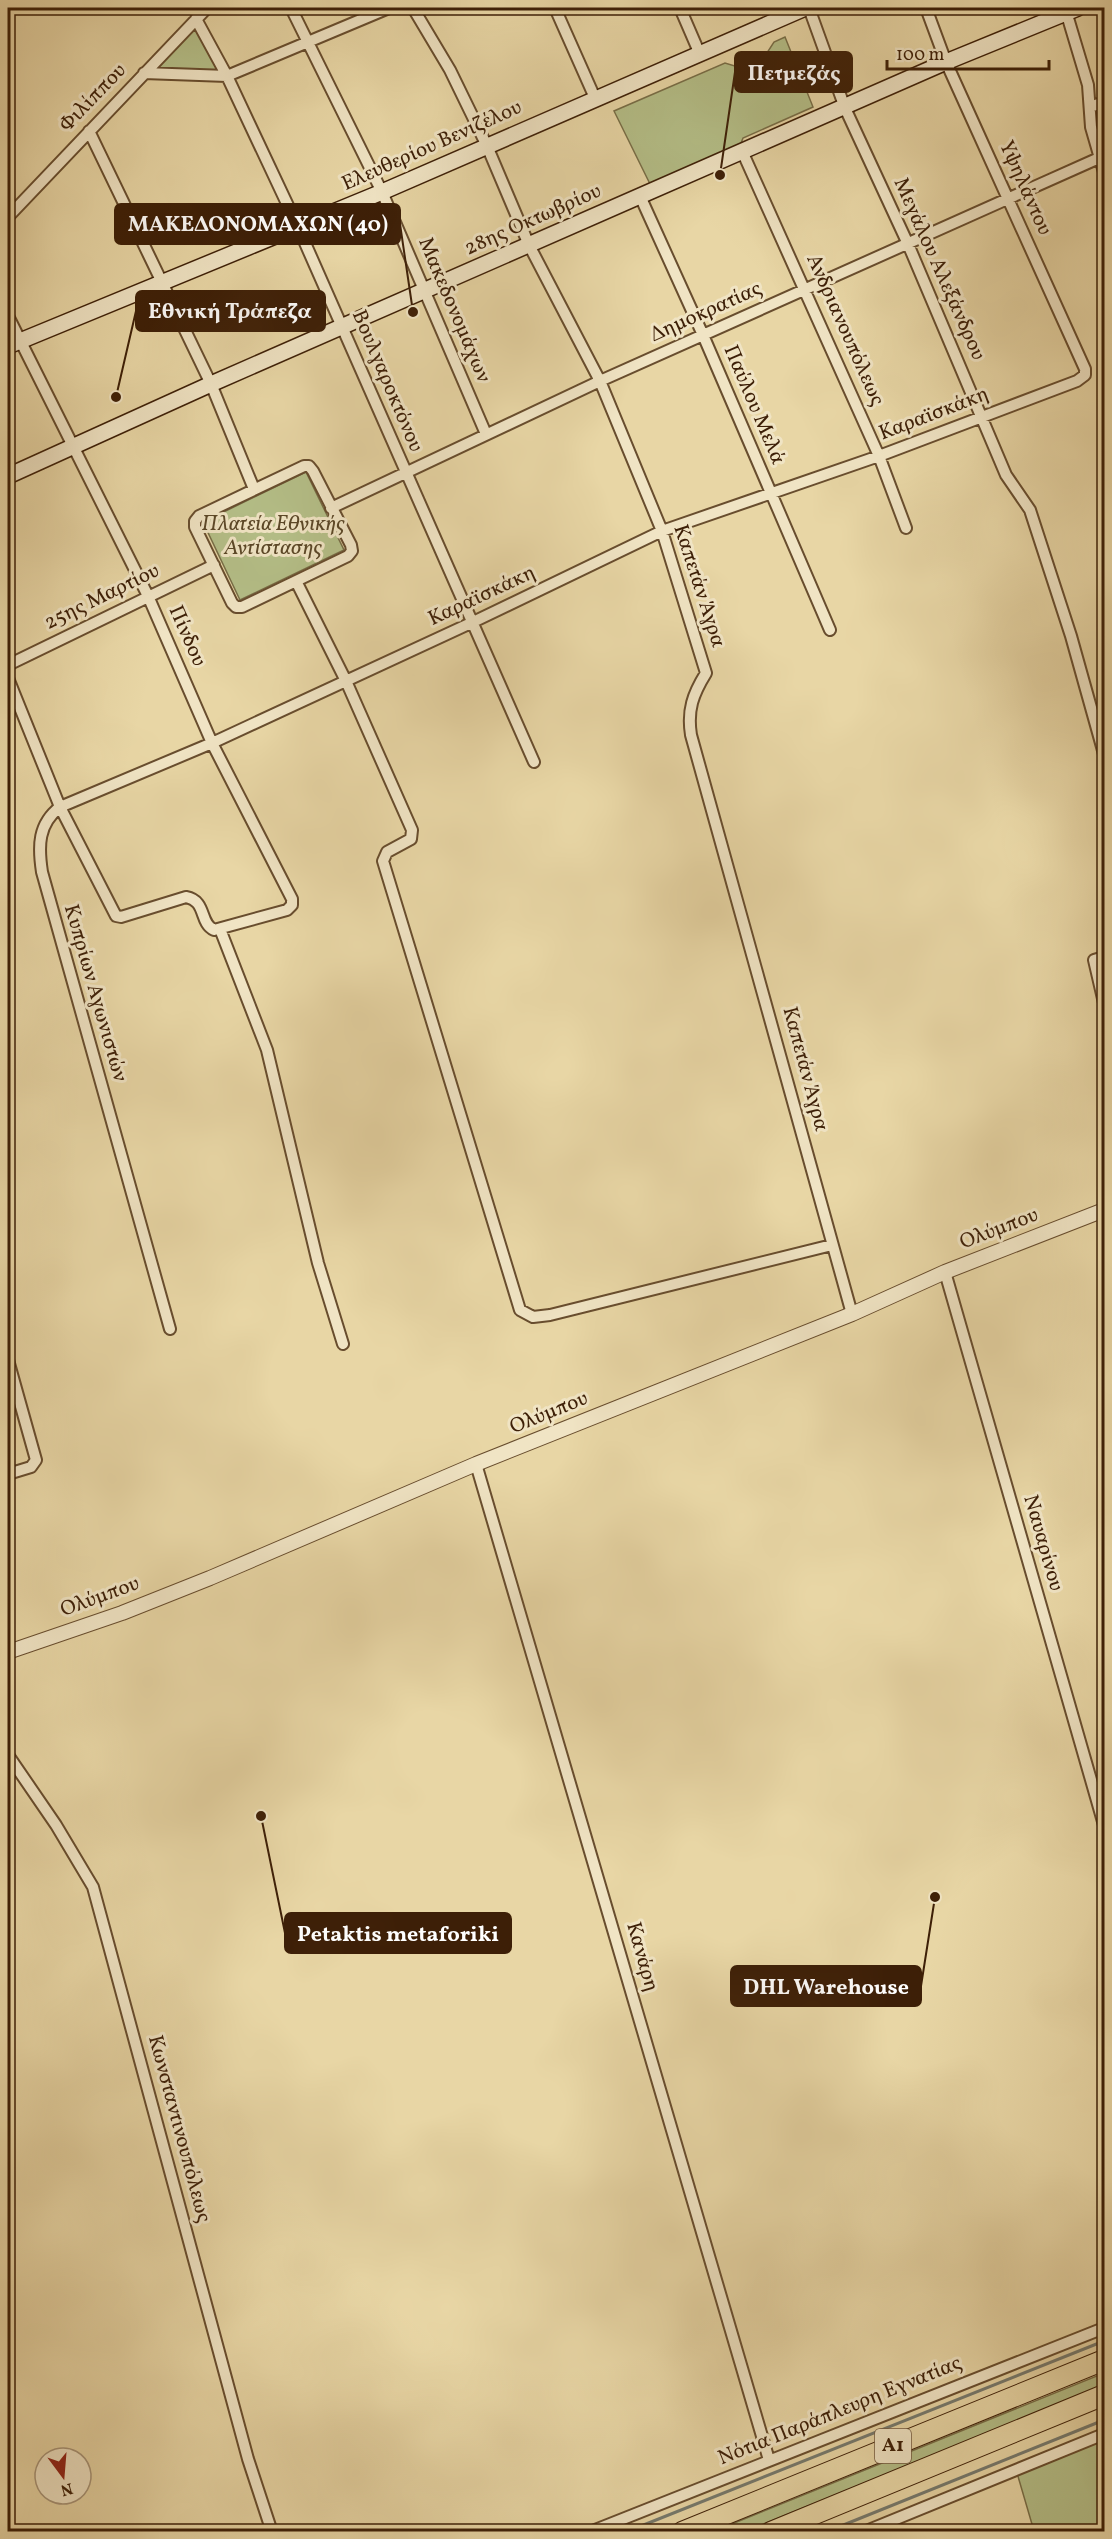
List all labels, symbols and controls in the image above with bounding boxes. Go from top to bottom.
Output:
scale bar [887,33,1049,71]
text: 100 m [896,43,945,68]
callout: Πετμεζάς [735,52,852,92]
street label: Φιλίππου [53,57,133,139]
text: Πετμεζάς [747,59,841,90]
street label: Ελευθερίου Βενιζέλου [337,93,527,199]
street label: Υψηλάντου [991,136,1059,240]
street label: Μεγάλου Αλεξάνδρου [886,173,992,365]
street label: 28ης Οκτωβρίου [460,177,606,263]
callout: ΜΑΚΕΔΟΝΟΜΑΧΩΝ (40) [115,204,400,244]
text: ΜΑΚΕΔΟΝΟΜΑΧΩΝ (40) [128,210,388,241]
street label: Μακεδονομάχων [410,233,498,387]
street label: Ανδριανουπόλεως [799,250,891,410]
street label: Δημοκρατίας [645,274,767,350]
callout: Εθνική Τράπεζα [136,291,325,331]
text: Εθνική Τράπεζα [148,297,312,328]
street label: Βουλγαροκτόνου [344,306,430,456]
street label: Παύλου Μελά [716,341,792,470]
street label: Καραϊσκάκη [875,380,993,448]
park label: Πλατεία Εθνικής Αντίστασης [201,510,345,563]
street label: Καπετάν Άγρα [665,521,733,652]
street label: 25ης Μαρτίου [39,557,165,637]
street label: Καραϊσκάκη [423,558,541,634]
street label: Πίνδου [161,601,213,671]
street label: Κυπρίων Αγωνιστών [56,901,134,1085]
street label: Καπετάν Άγρα [774,1003,836,1135]
street label: Ολύμπου [955,1201,1043,1257]
street label: Ολύμπου [506,1384,592,1442]
street label: Ναυαρίνου [1015,1491,1071,1595]
street label: Ολύμπου [56,1569,144,1625]
callout: Petaktis metaforiki [285,1913,511,1953]
street label: Κανάρη [618,1919,666,1995]
text: Petaktis metaforiki [297,1920,499,1951]
callout: DHL Warehouse [731,1966,921,2006]
text: DHL Warehouse [743,1973,909,2004]
street label: Κωνσταντινουπόλεως [140,2032,218,2226]
street label: Νότια Παράπλευρη Εγνατίας [714,2349,966,2473]
road number: Α1 [875,2429,911,2463]
north arrow [33,2446,93,2506]
text: N [58,2476,75,2501]

